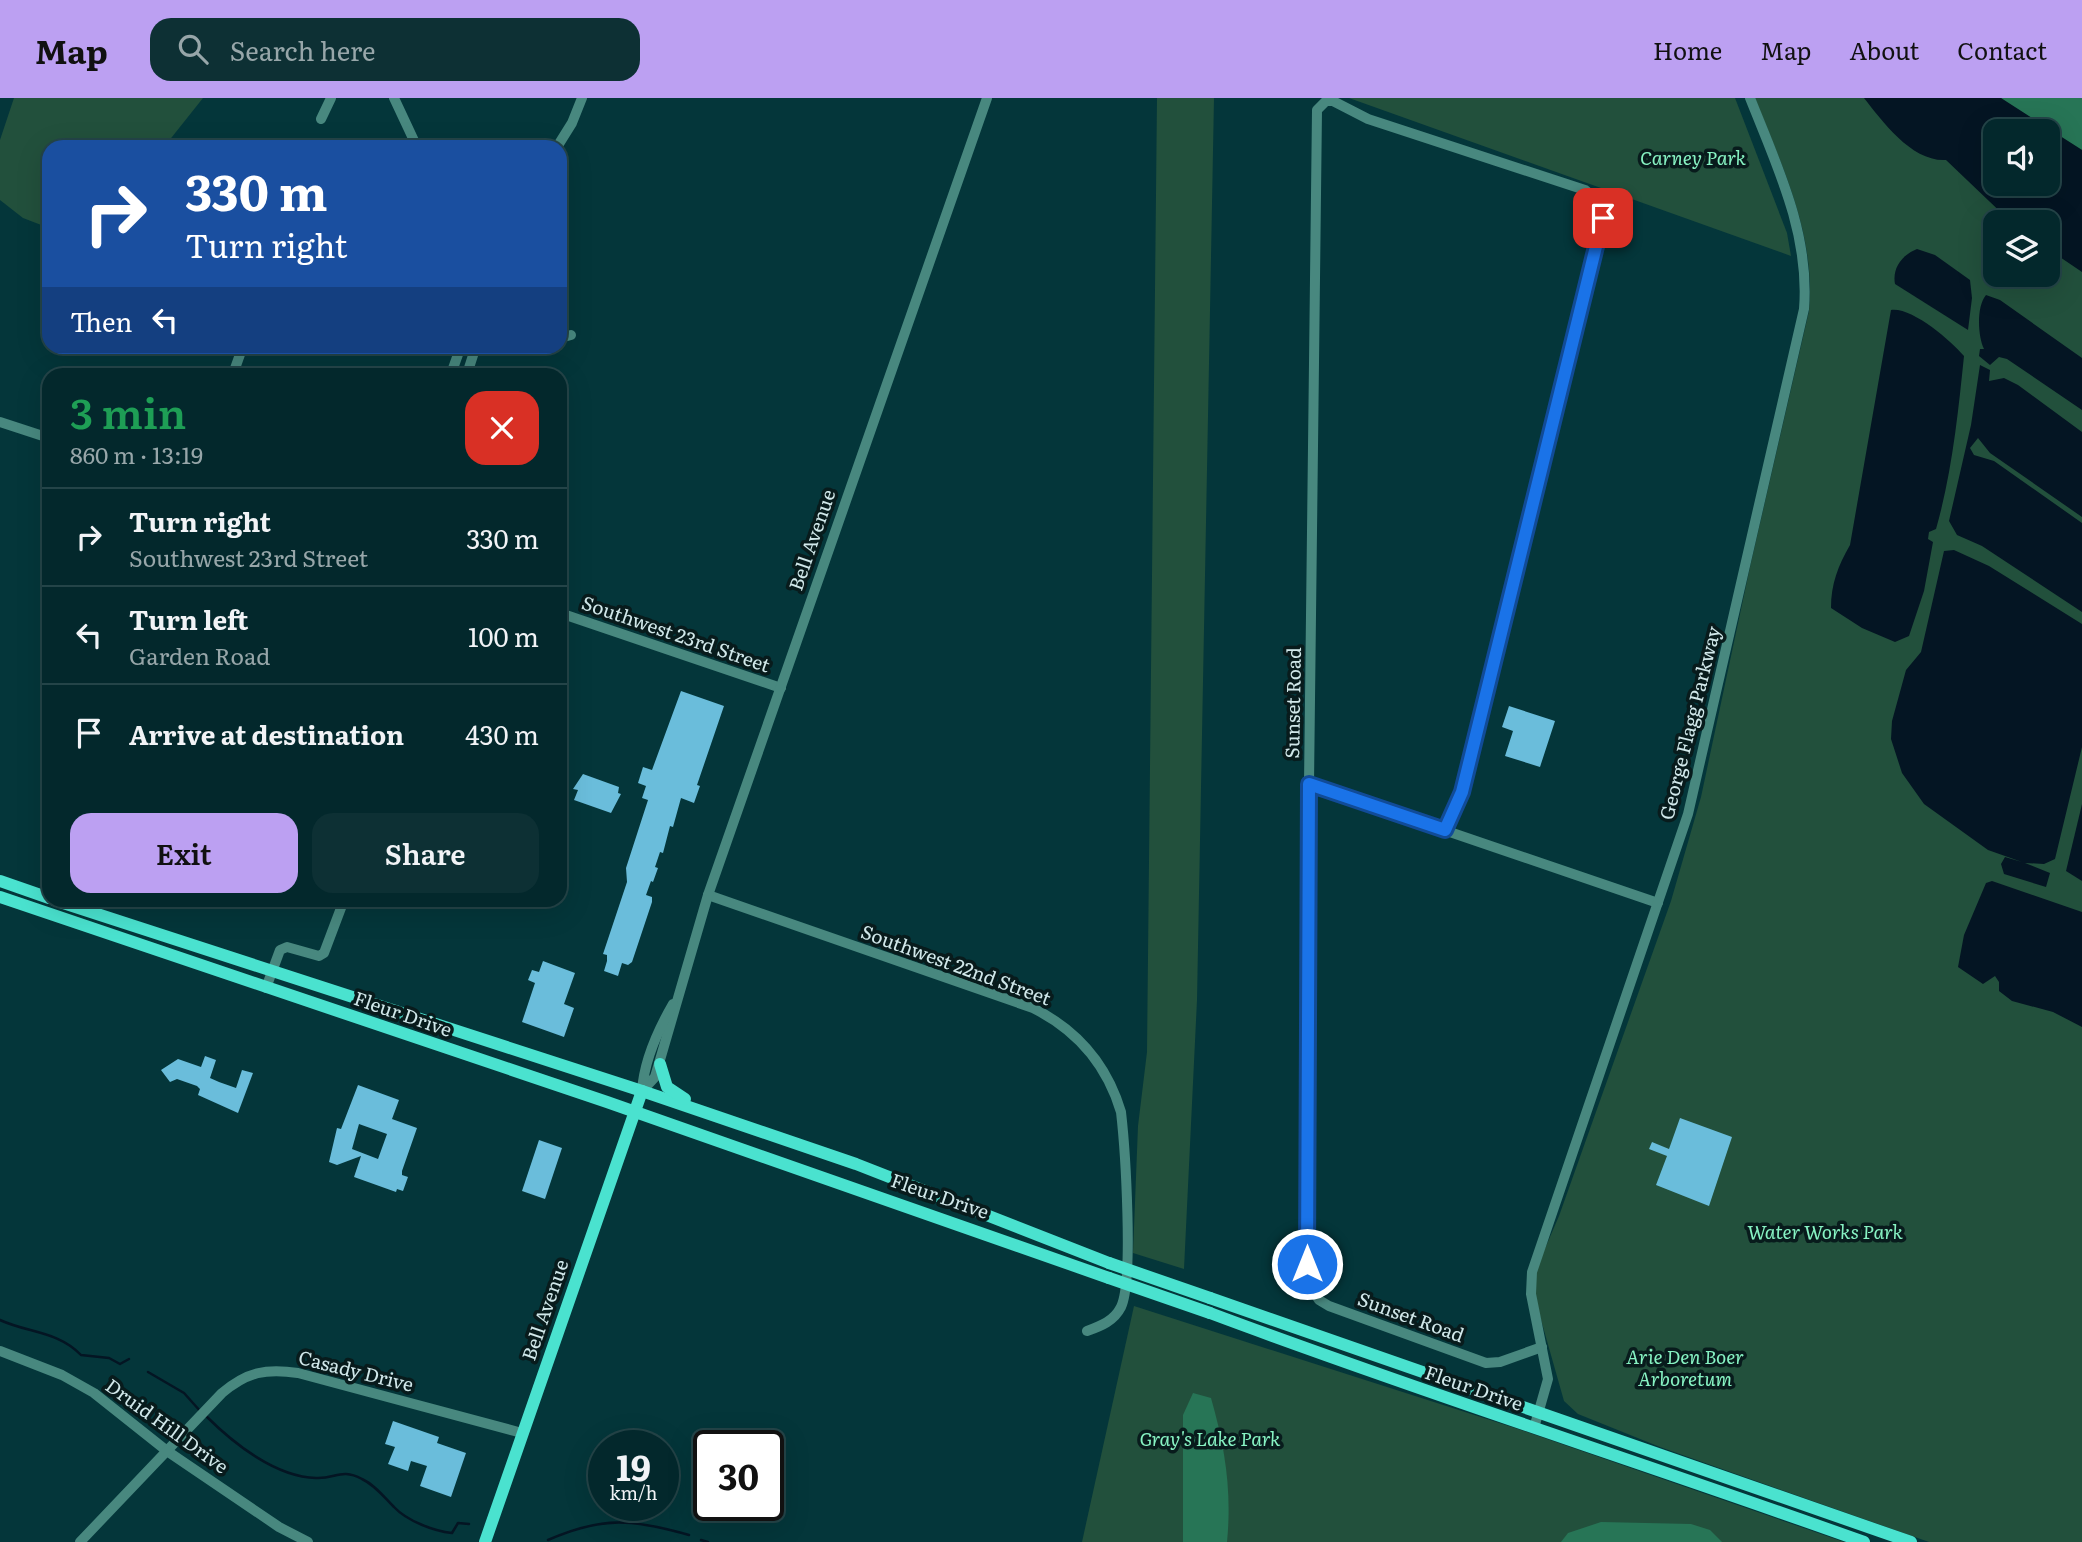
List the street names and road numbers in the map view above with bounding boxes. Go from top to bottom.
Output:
street label: Bell Avenue [781,485,841,594]
street label: Southwest 23rd Street [578,588,775,679]
street label: George Flagg Parkway [1651,623,1727,822]
street label: Sunset Road [1277,647,1307,759]
street label: Southwest 22nd Street [857,917,1056,1012]
street label: Fleur Drive [351,983,456,1043]
street label: Fleur Drive [888,1165,993,1225]
street label: Bell Avenue [514,1255,574,1364]
street label: Sunset Road [1354,1284,1469,1348]
street label: Casady Drive [296,1342,417,1398]
street label: Fleur Drive [1422,1357,1527,1417]
street label: Druid Hill Drive [100,1371,235,1480]

